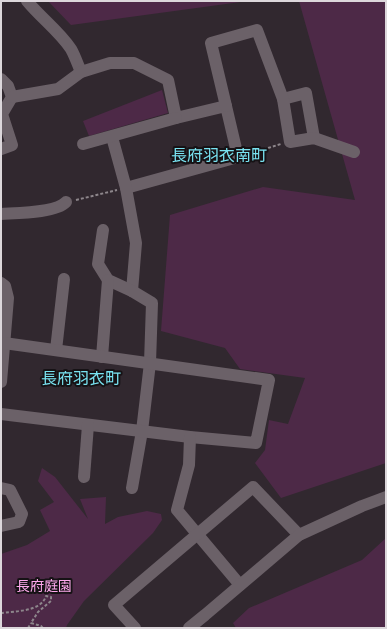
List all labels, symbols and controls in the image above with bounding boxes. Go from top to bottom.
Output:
district label: 長府羽衣南町 [171,146,267,165]
district label: 長府羽衣町 [41,369,121,388]
park label: 長府庭園 [16,578,72,595]

